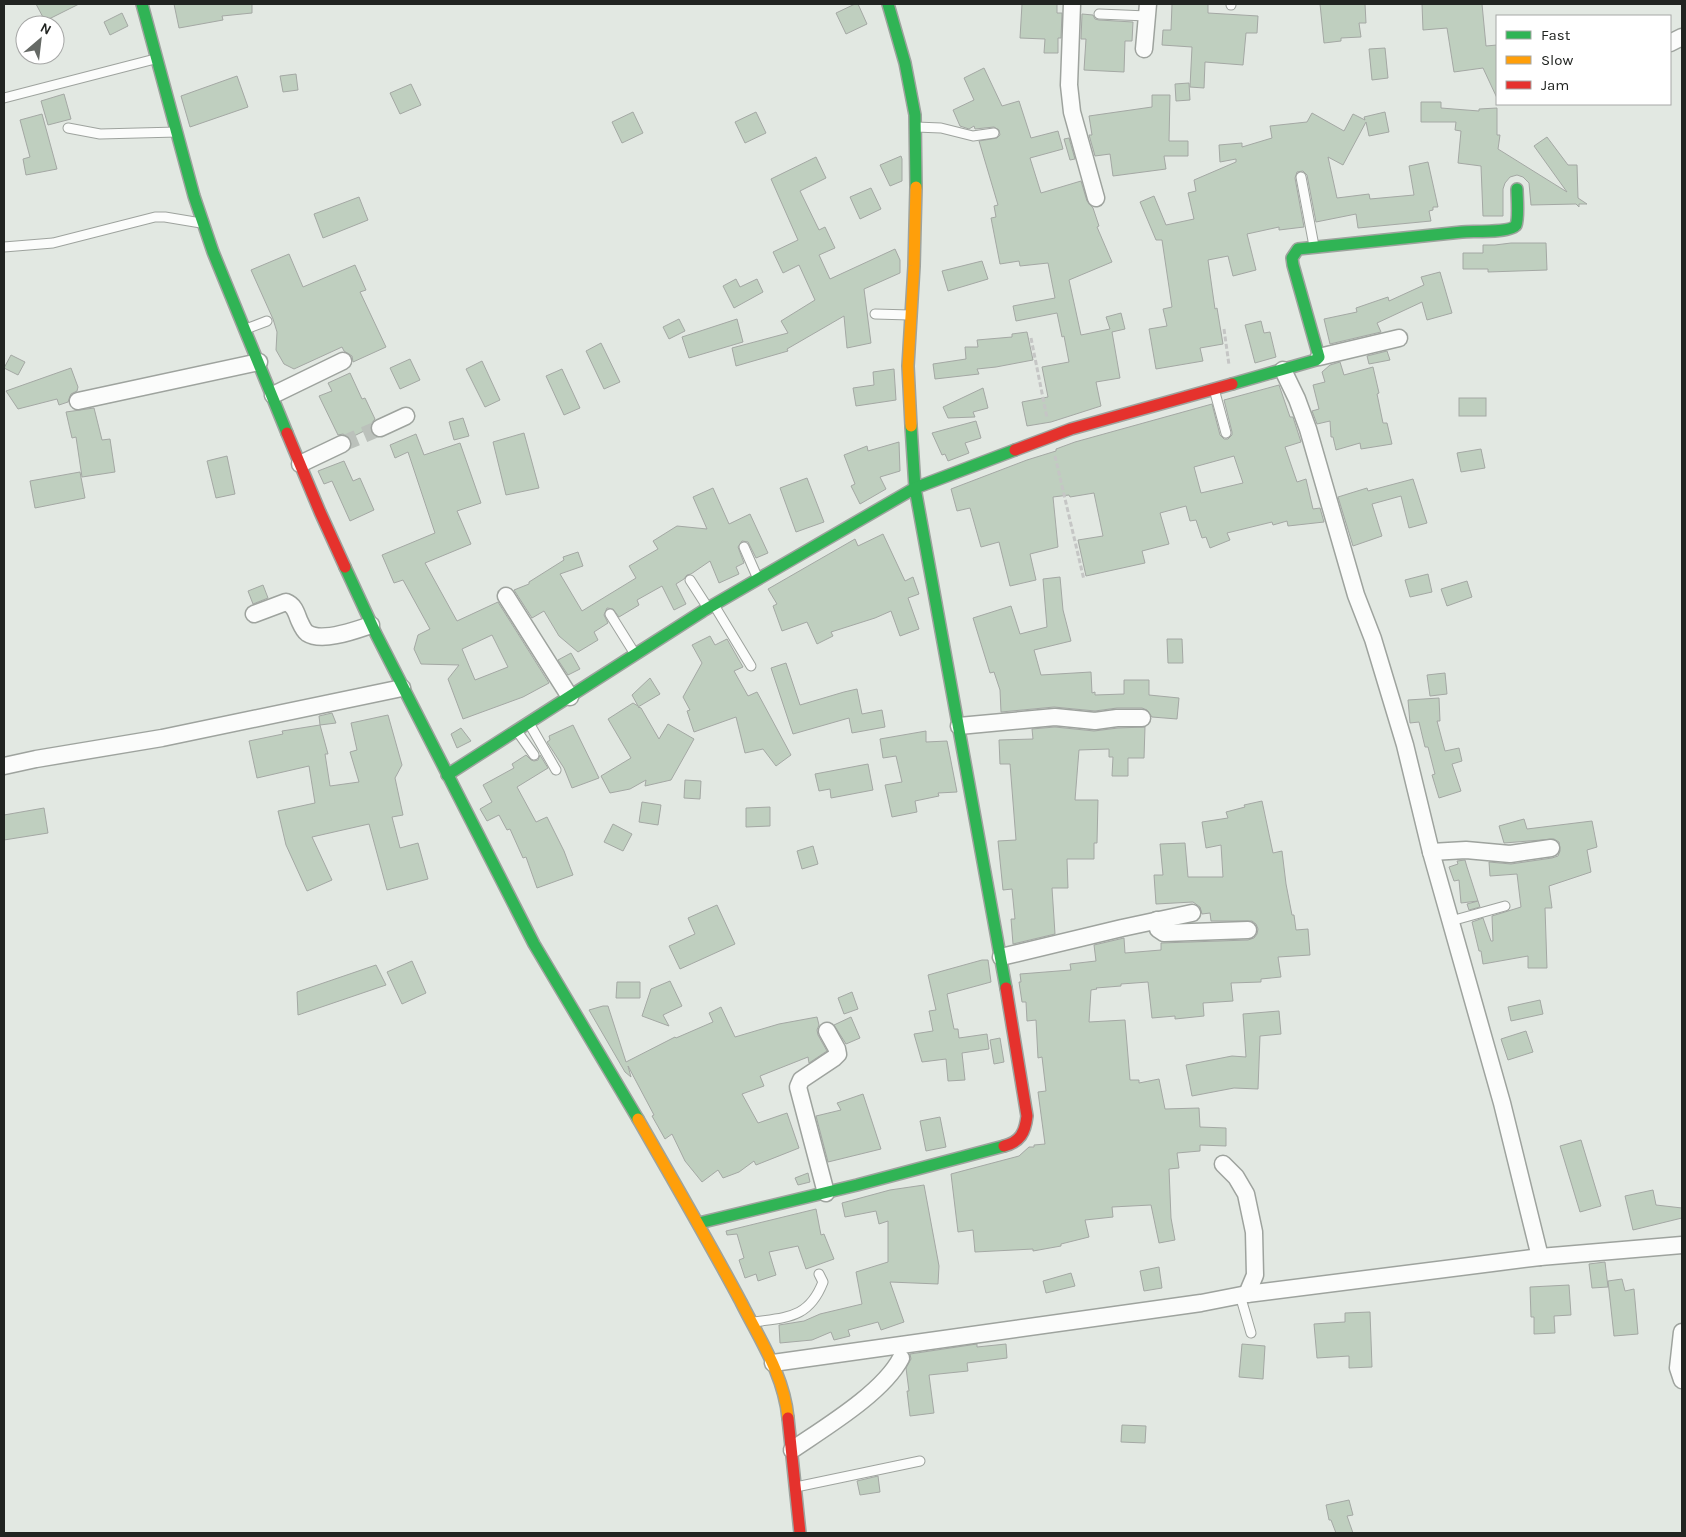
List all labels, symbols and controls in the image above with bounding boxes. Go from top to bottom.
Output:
north arrow [15,15,65,65]
legend [1496,15,1671,105]
text: N [37,19,54,39]
text: Fast [1541,26,1571,44]
text: Slow [1541,51,1573,69]
text: Jam [1541,76,1569,94]

